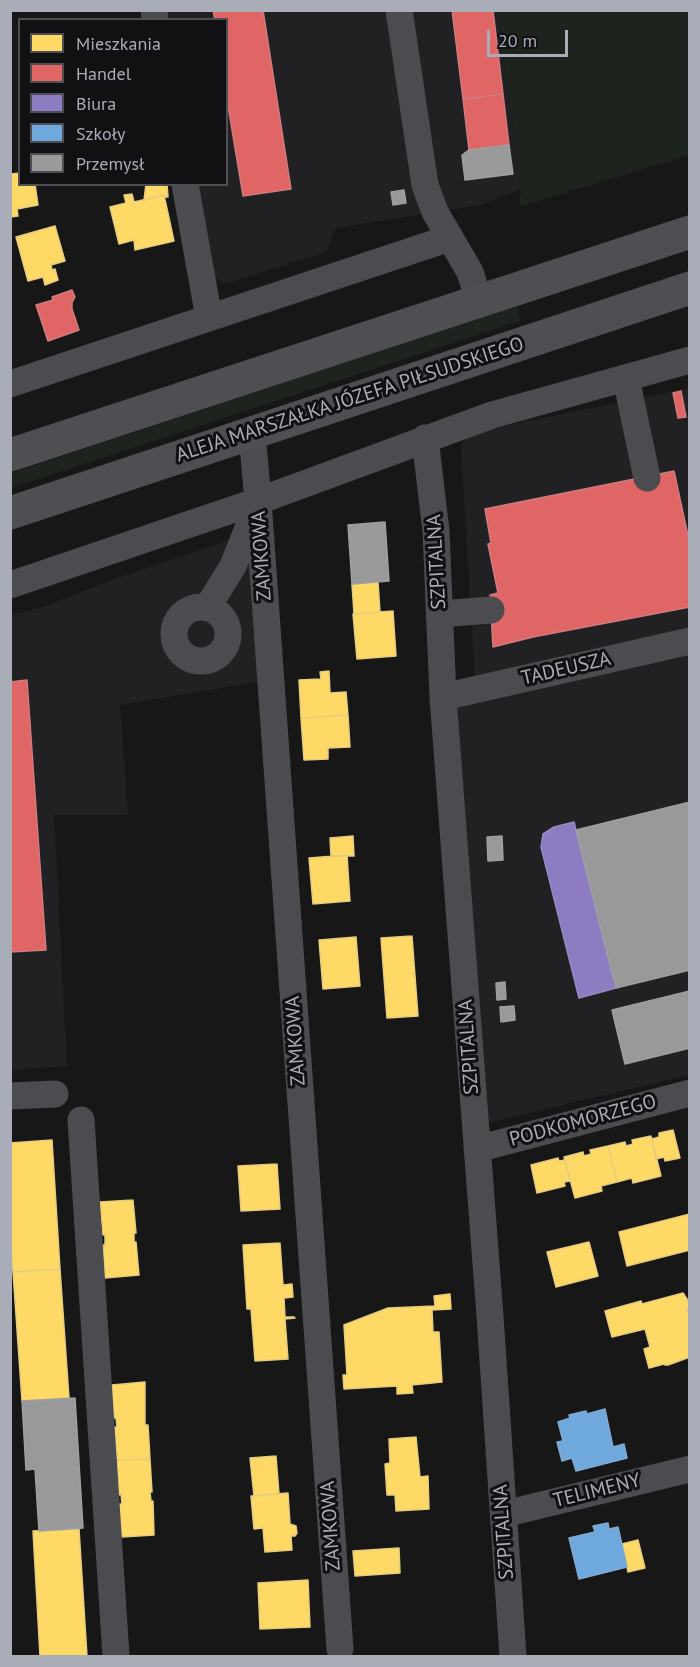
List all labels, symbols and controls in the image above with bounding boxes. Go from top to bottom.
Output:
legend [18,18,228,186]
scale bar [490,18,571,56]
text: 20 m [498,29,537,52]
text: Mieszkania [76,32,161,55]
text: Handel [76,62,131,85]
text: Biura [76,92,116,115]
text: Szkoły [76,122,125,145]
text: Przemysł [76,152,144,175]
street label: ALEJA MARSZAŁKA JÓZEFA PIŁSUDSKIEGO [173,332,527,468]
street label: ZAMKOWA [247,510,277,602]
street label: SZPITALNA [423,514,451,610]
street label: TADEUSZA [519,647,613,691]
street label: ZAMKOWA [281,995,311,1087]
street label: SZPITALNA [454,999,484,1095]
street label: PODKOMORZEGO [507,1090,659,1152]
street label: TELIMENY [551,1469,643,1513]
street label: ZAMKOWA [316,1480,346,1572]
street label: SZPITALNA [489,1484,519,1580]

